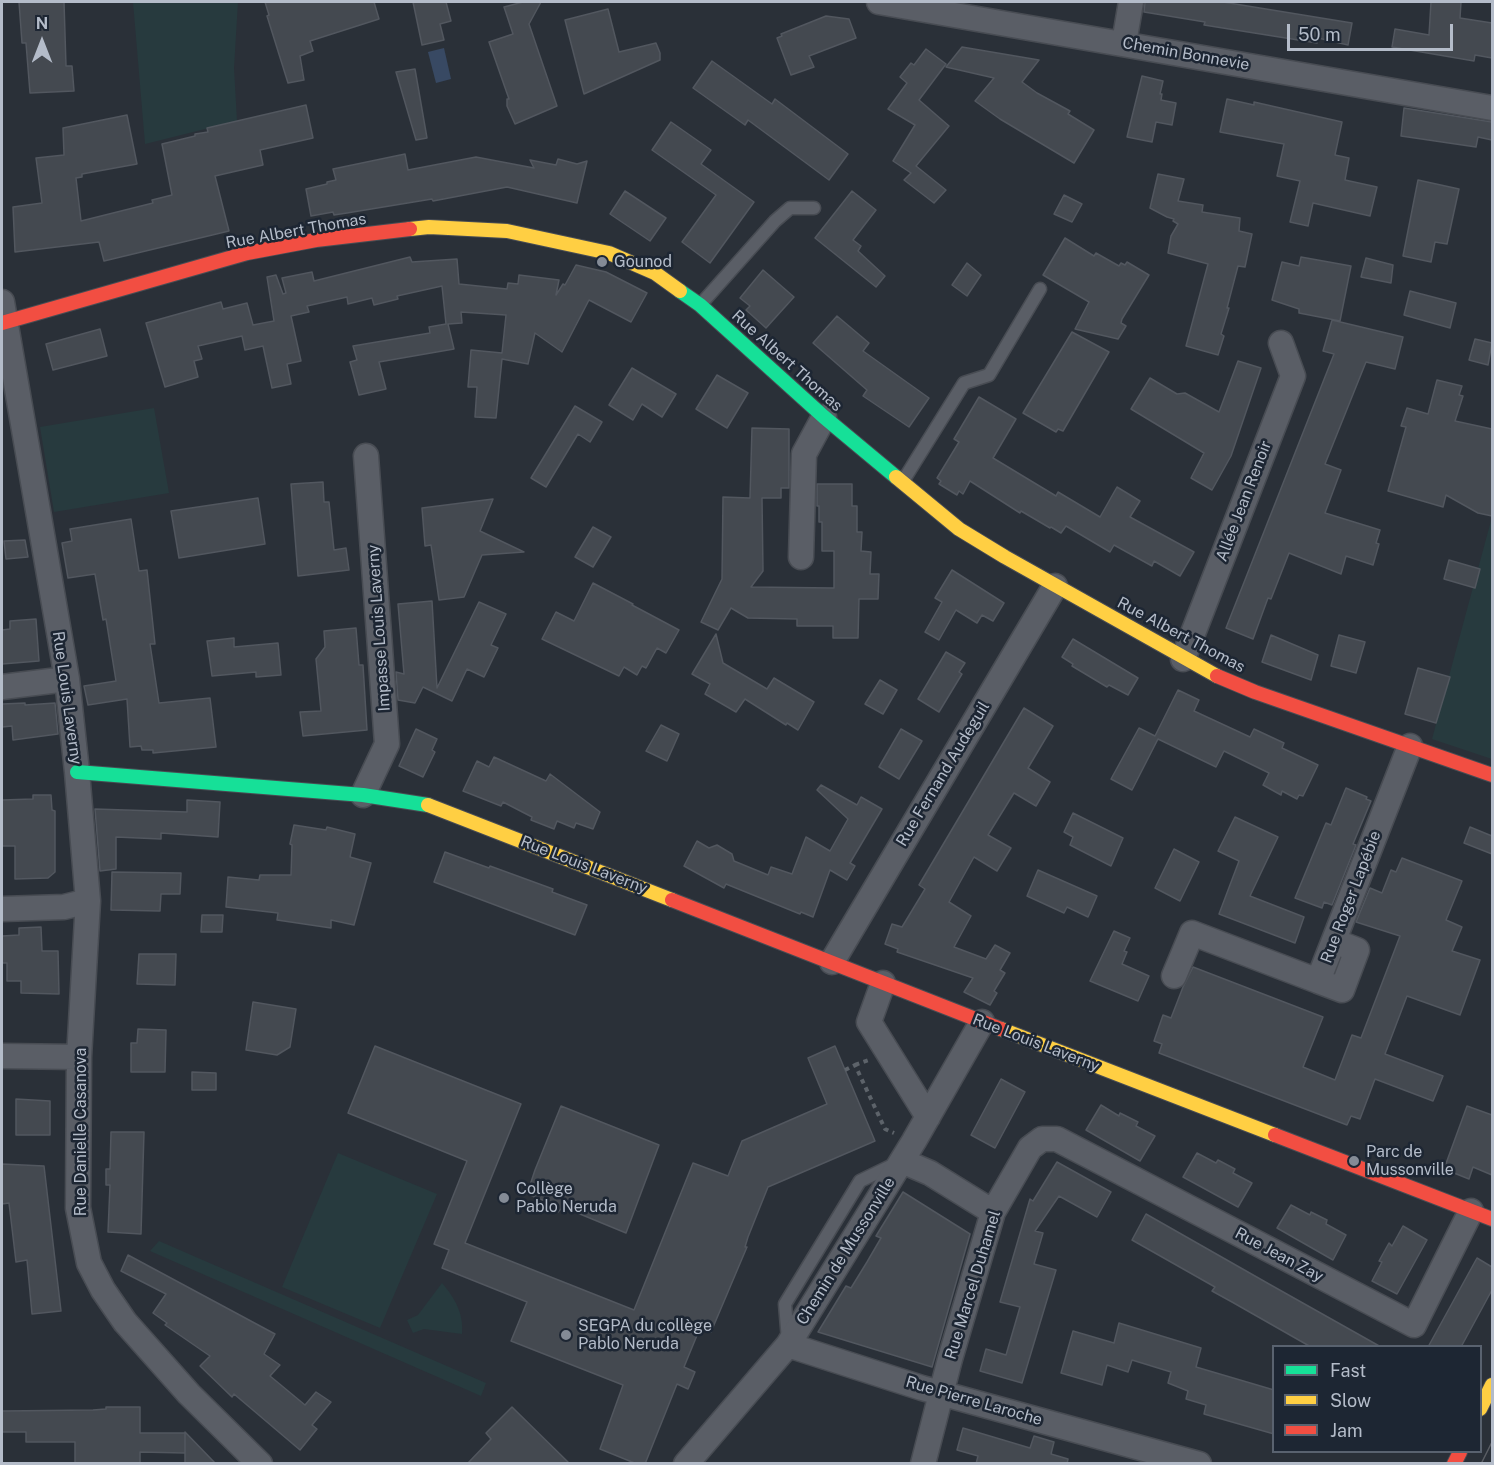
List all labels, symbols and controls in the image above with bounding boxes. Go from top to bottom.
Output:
north arrow [12,12,72,72]
scale bar [1290,12,1456,50]
text: N [36,14,48,33]
text: 50 m [1298,24,1341,45]
street label: Chemin Bonnevie [1121,33,1251,75]
street label: Rue Albert Thomas [224,209,368,253]
place label: Gounod [614,252,672,272]
marker: Gounod [595,255,609,269]
street label: Rue Albert Thomas [728,306,846,416]
street label: Allée Jean Renoir [1212,438,1276,564]
street label: Impasse Louis Laverny [364,544,394,712]
street label: Rue Albert Thomas [1114,593,1248,677]
street label: Rue Louis Laverny [48,630,86,766]
street label: Rue Fernand Audeguil [892,698,994,850]
street label: Rue Roger Lapébie [1317,828,1385,966]
street label: Rue Louis Laverny [518,832,650,898]
street label: Rue Louis Laverny [970,1010,1102,1076]
street label: Rue Danielle Casanova [71,1048,91,1216]
place label: Parc de Mussonville [1366,1142,1454,1180]
marker: Parc de Mussonville [1347,1154,1361,1168]
street label: Chemin de Mussonville [793,1174,899,1328]
place label: Collège Pablo Neruda [516,1179,617,1217]
marker: Collège Pablo Neruda [497,1191,511,1205]
street label: Rue Marcel Duhamel [941,1208,1005,1362]
street label: Rue Jean Zay [1231,1224,1327,1286]
place label: SEGPA du collège Pablo Neruda [578,1316,712,1354]
marker: SEGPA du collège Pablo Neruda [559,1328,573,1342]
legend [1272,1345,1482,1453]
text: Fast [1330,1360,1366,1381]
street label: Rue Pierre Laroche [903,1372,1045,1430]
text: Slow [1330,1390,1371,1411]
text: Jam [1330,1420,1363,1441]

